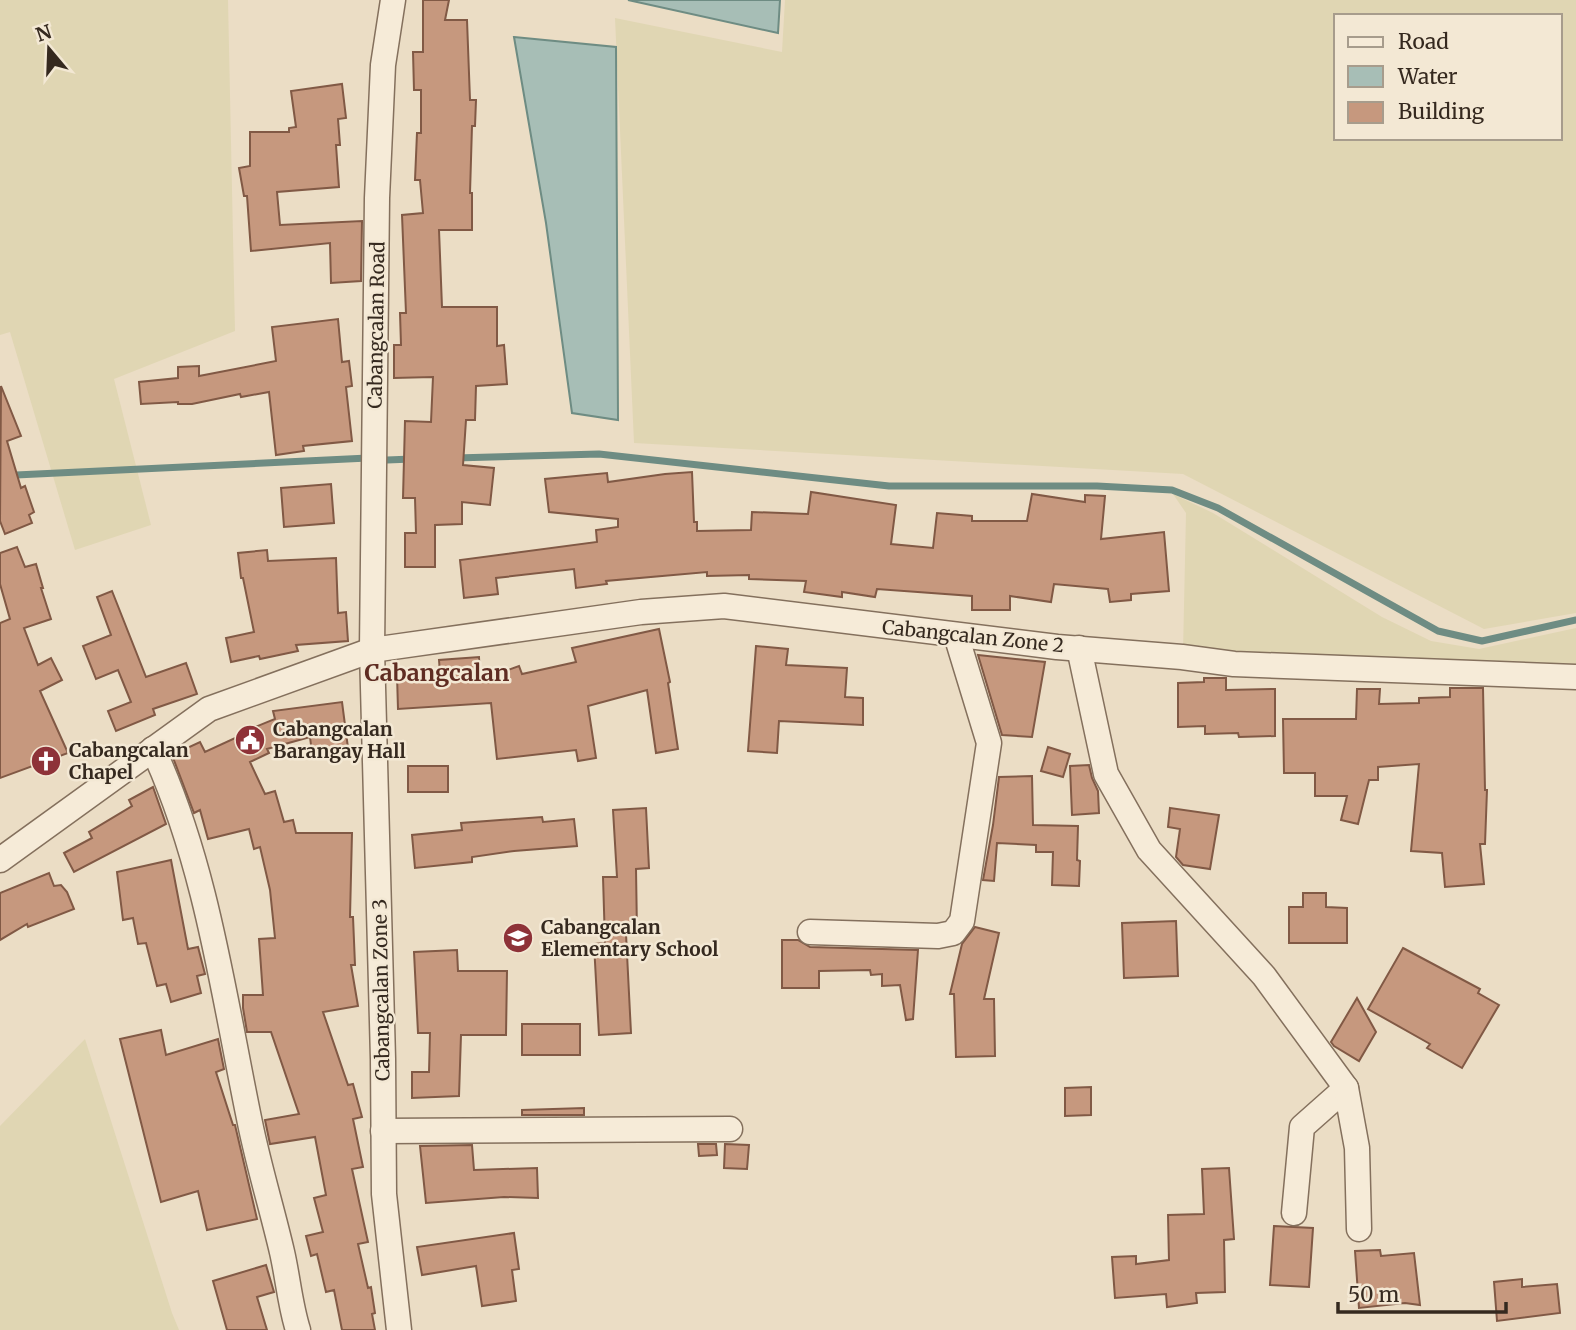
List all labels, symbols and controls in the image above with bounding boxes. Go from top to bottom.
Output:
north arrow [14,14,84,84]
legend [1334,14,1562,140]
text: N [32,19,54,47]
text: Road [1398,28,1449,55]
text: Water [1397,63,1457,90]
text: Building [1398,98,1485,125]
street label: Cabangcalan Road [363,241,389,409]
street label: Cabangcalan Zone 2 [881,615,1065,657]
district label: Cabangcalan [365,658,510,687]
place label: Cabangcalan Barangay Hall [273,717,406,763]
public building icon: Cabangcalan Barangay Hall [233,723,267,757]
place label: Cabangcalan Chapel [69,738,189,784]
church icon: Cabangcalan Chapel [29,744,63,778]
street label: Cabangcalan Zone 3 [367,899,395,1081]
place label: Cabangcalan Elementary School [541,915,718,961]
school or university icon: Cabangcalan Elementary School [501,921,535,955]
scale bar [1338,1270,1506,1314]
text: 50 m [1348,1281,1399,1308]

